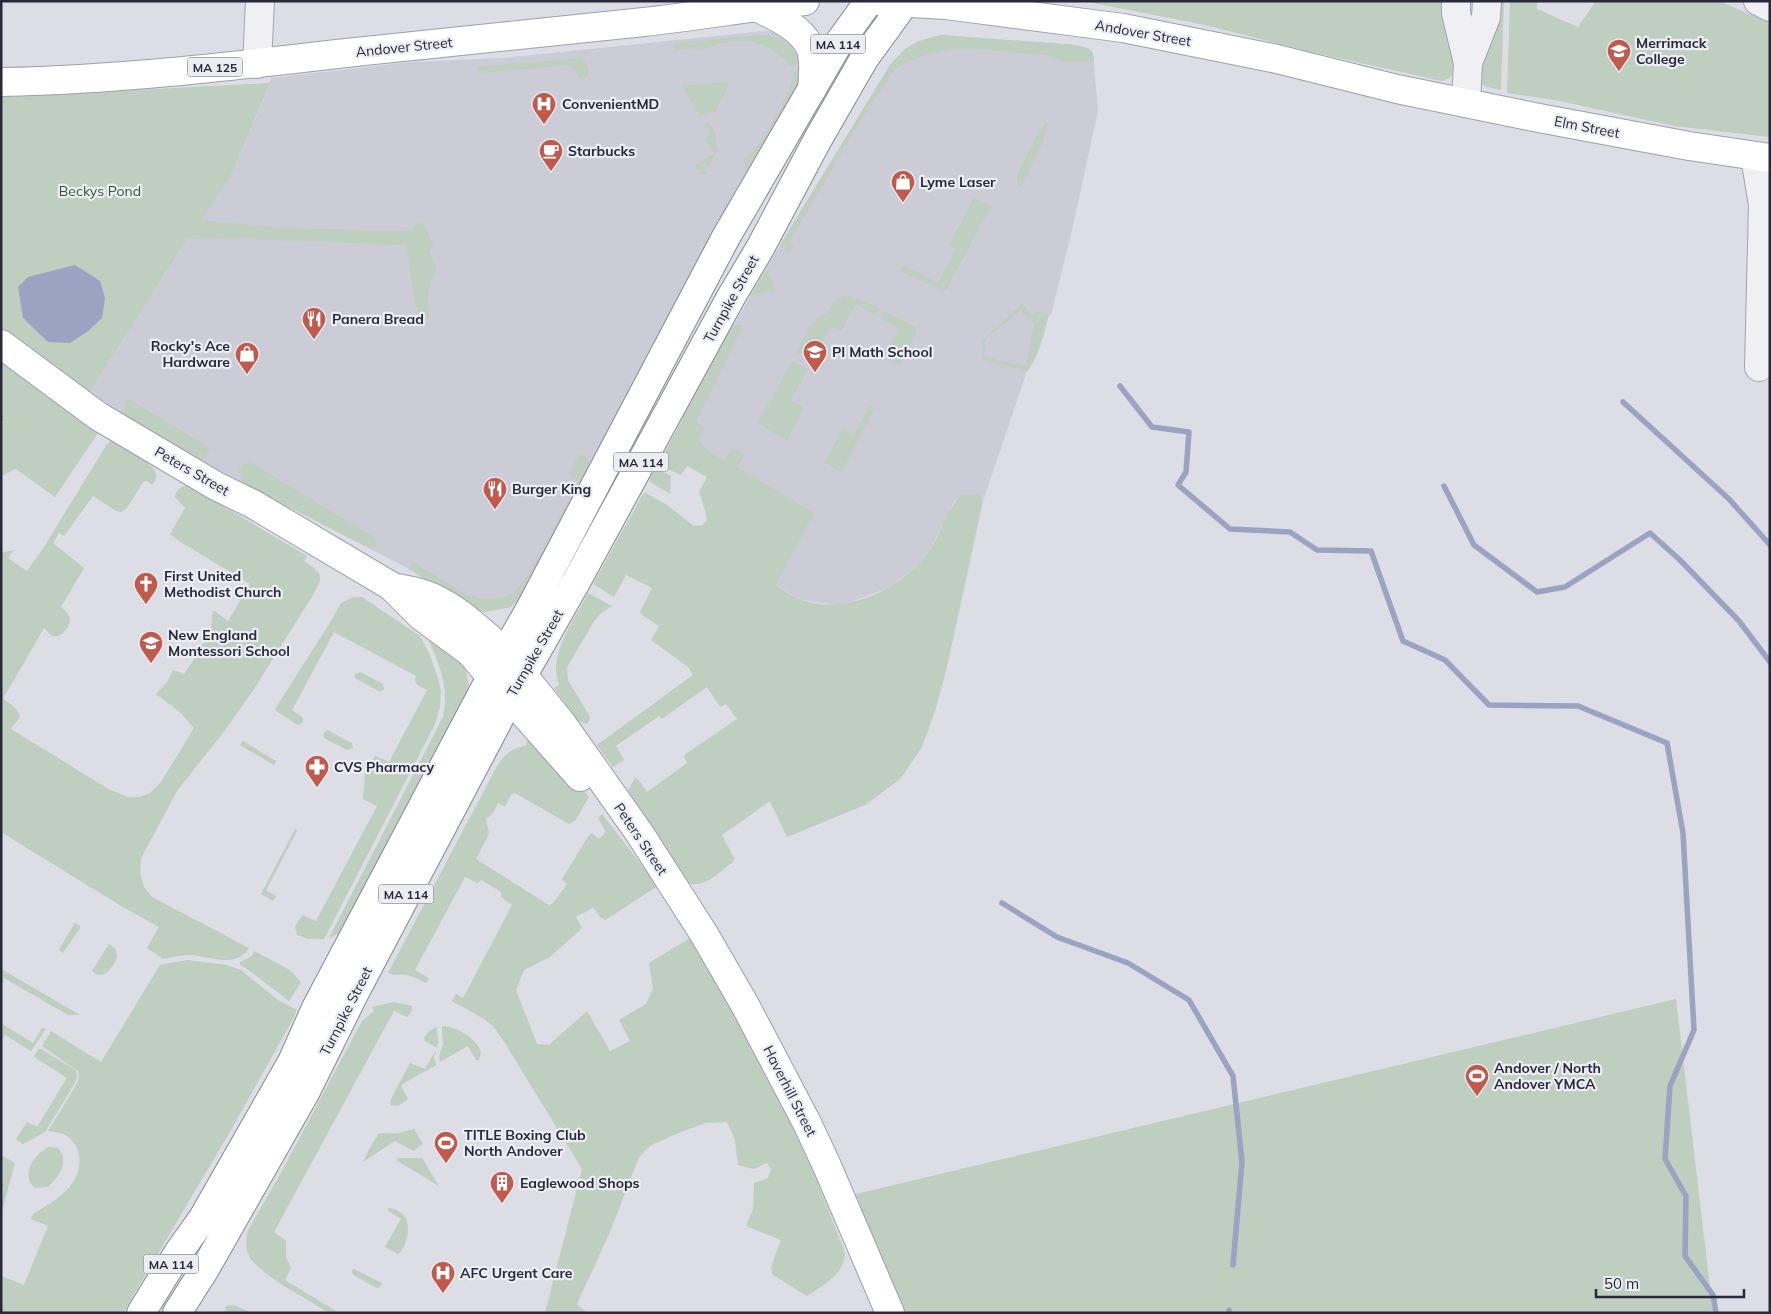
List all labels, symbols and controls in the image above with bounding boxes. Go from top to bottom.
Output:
street label: Andover Street [1094,16,1193,50]
street label: Andover Street [355,33,453,61]
road number: MA 114 [810,34,866,54]
place label: Merrimack College [1636,34,1707,68]
school or university icon: Merrimack College [1606,38,1632,72]
road number: MA 125 [188,58,242,76]
hospital icon: ConvenientMD [531,91,557,125]
place label: ConvenientMD [562,95,659,113]
street label: Elm Street [1553,112,1621,142]
cafe icon: Starbucks [538,138,564,172]
place label: Starbucks [568,142,635,160]
shop icon: Lyme Laser [890,169,916,203]
place label: Lyme Laser [920,173,996,191]
park label: Beckys Pond [59,182,141,200]
street label: Turnpike Street [699,252,763,346]
restaurant icon: Panera Bread [301,306,327,340]
place label: Panera Bread [332,310,424,328]
place label: Rocky's Ace Hardware [151,337,230,371]
school or university icon: PI Math School [802,339,828,373]
shop icon: Rocky's Ace Hardware [234,341,260,375]
place label: PI Math School [832,343,932,361]
street label: Peters Street [151,442,233,500]
road number: MA 114 [614,452,668,472]
restaurant icon: Burger King [482,476,508,510]
place label: Burger King [512,480,591,498]
place label: First United Methodist Church [164,567,282,601]
church icon: First United Methodist Church [133,571,159,605]
street label: Turnpike Street [503,606,567,700]
place label: New England Montessori School [168,626,290,660]
school or university icon: New England Montessori School [138,630,164,664]
pharmacy icon: CVS Pharmacy [304,754,330,788]
place label: CVS Pharmacy [334,758,434,776]
street label: Peters Street [610,799,672,879]
road number: MA 114 [378,884,434,904]
street label: Turnpike Street [316,963,376,1059]
street label: Haverhill Street [759,1043,821,1140]
place label: Andover / North Andover YMCA [1494,1059,1601,1093]
sports icon: Andover / North Andover YMCA [1464,1063,1490,1097]
place label: TITLE Boxing Club North Andover [464,1126,586,1160]
sports icon: TITLE Boxing Club North Andover [433,1130,459,1164]
building icon: Eaglewood Shops [489,1170,515,1204]
place label: Eaglewood Shops [520,1174,640,1192]
road number: MA 114 [144,1254,198,1274]
hospital icon: AFC Urgent Care [430,1260,456,1294]
place label: AFC Urgent Care [460,1264,573,1282]
scale bar [1596,1266,1744,1298]
text: 50 m [1604,1274,1639,1293]

